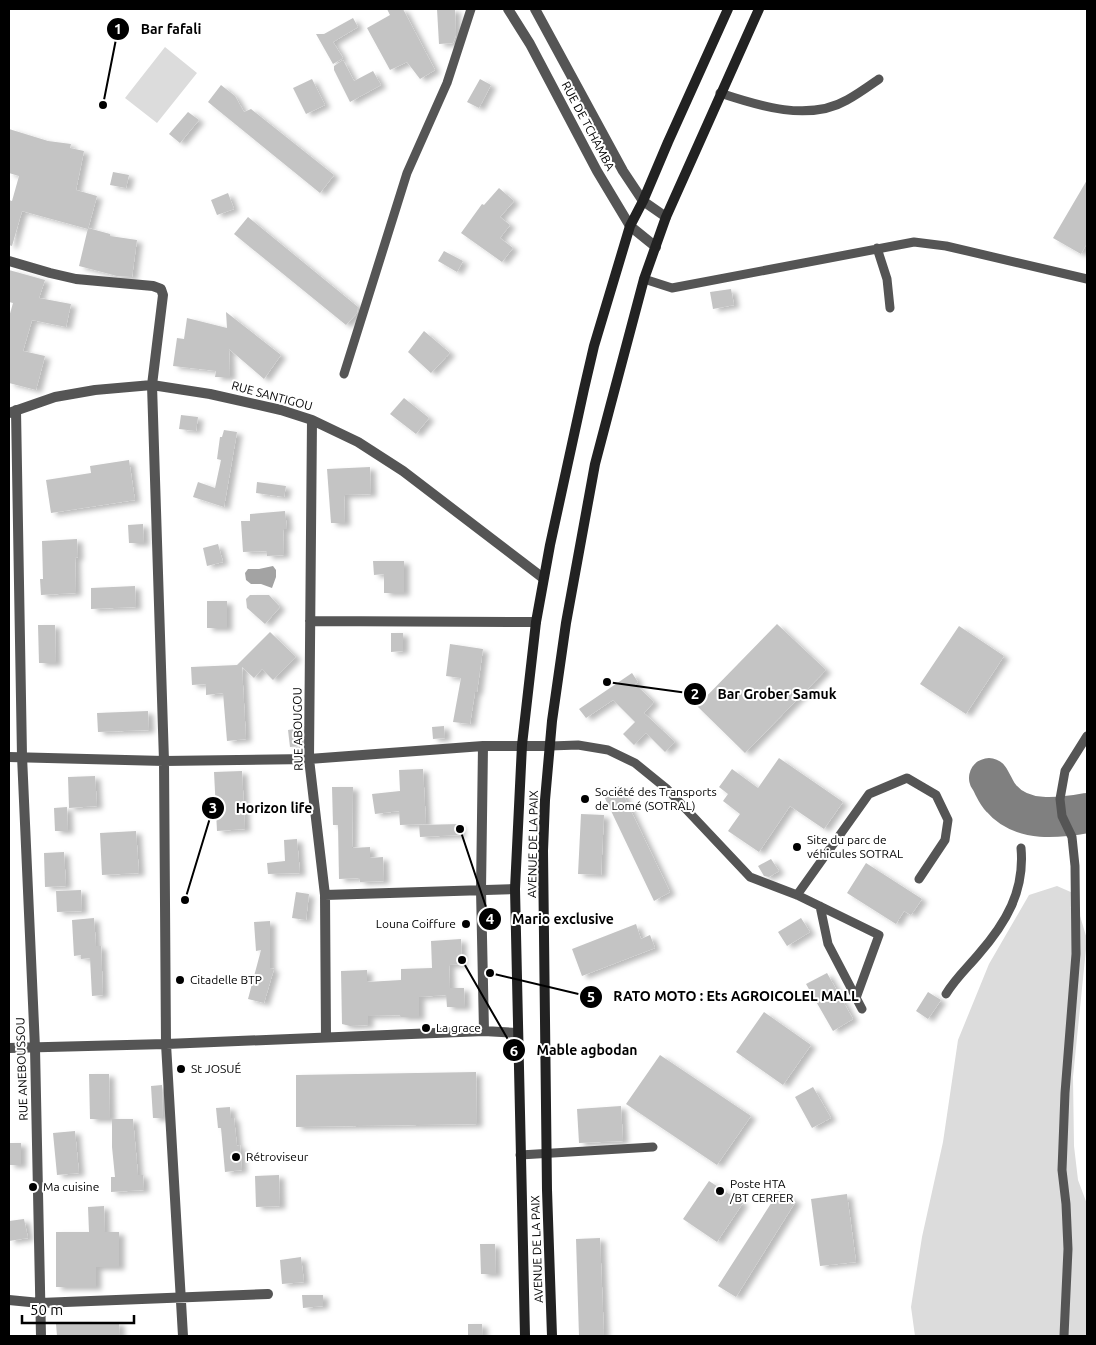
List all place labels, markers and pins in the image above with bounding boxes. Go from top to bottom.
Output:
callout: Bar fafali [106,14,211,43]
callout: Bar Grober Samuk [682,680,846,709]
place label: Société des Transports de Lomé (SOTRAL) [595,785,717,813]
callout: Horizon life [201,793,322,822]
marker: Société des Transports de Lomé (SOTRAL) [579,793,591,805]
place label: Site du parc de véhicules SOTRAL [807,833,903,860]
marker: Site du parc de véhicules SOTRAL [791,841,803,853]
callout: Mario exclusive [477,904,624,933]
place label: Louna Coiffure [376,917,456,930]
marker: Louna Coiffure [460,918,472,930]
place label: Citadelle BTP [190,973,262,986]
marker: Citadelle BTP [174,974,186,986]
callout: RATO MOTO : Ets AGROICOLEL MALL [578,982,868,1011]
place label: La grace [436,1021,481,1034]
marker: La grace [420,1022,432,1034]
callout: Mable agbodan [501,1036,647,1065]
place label: St JOSUÉ [191,1062,241,1075]
marker: St JOSUÉ [175,1063,187,1075]
place label: Rétroviseur [246,1150,309,1163]
marker: Rétroviseur [230,1151,242,1163]
place label: Poste HTA /BT CERFER [729,1177,794,1204]
place label: Ma cuisine [43,1180,99,1193]
marker: Ma cuisine [27,1181,39,1193]
marker: Poste HTA /BT CERFER [714,1185,726,1197]

